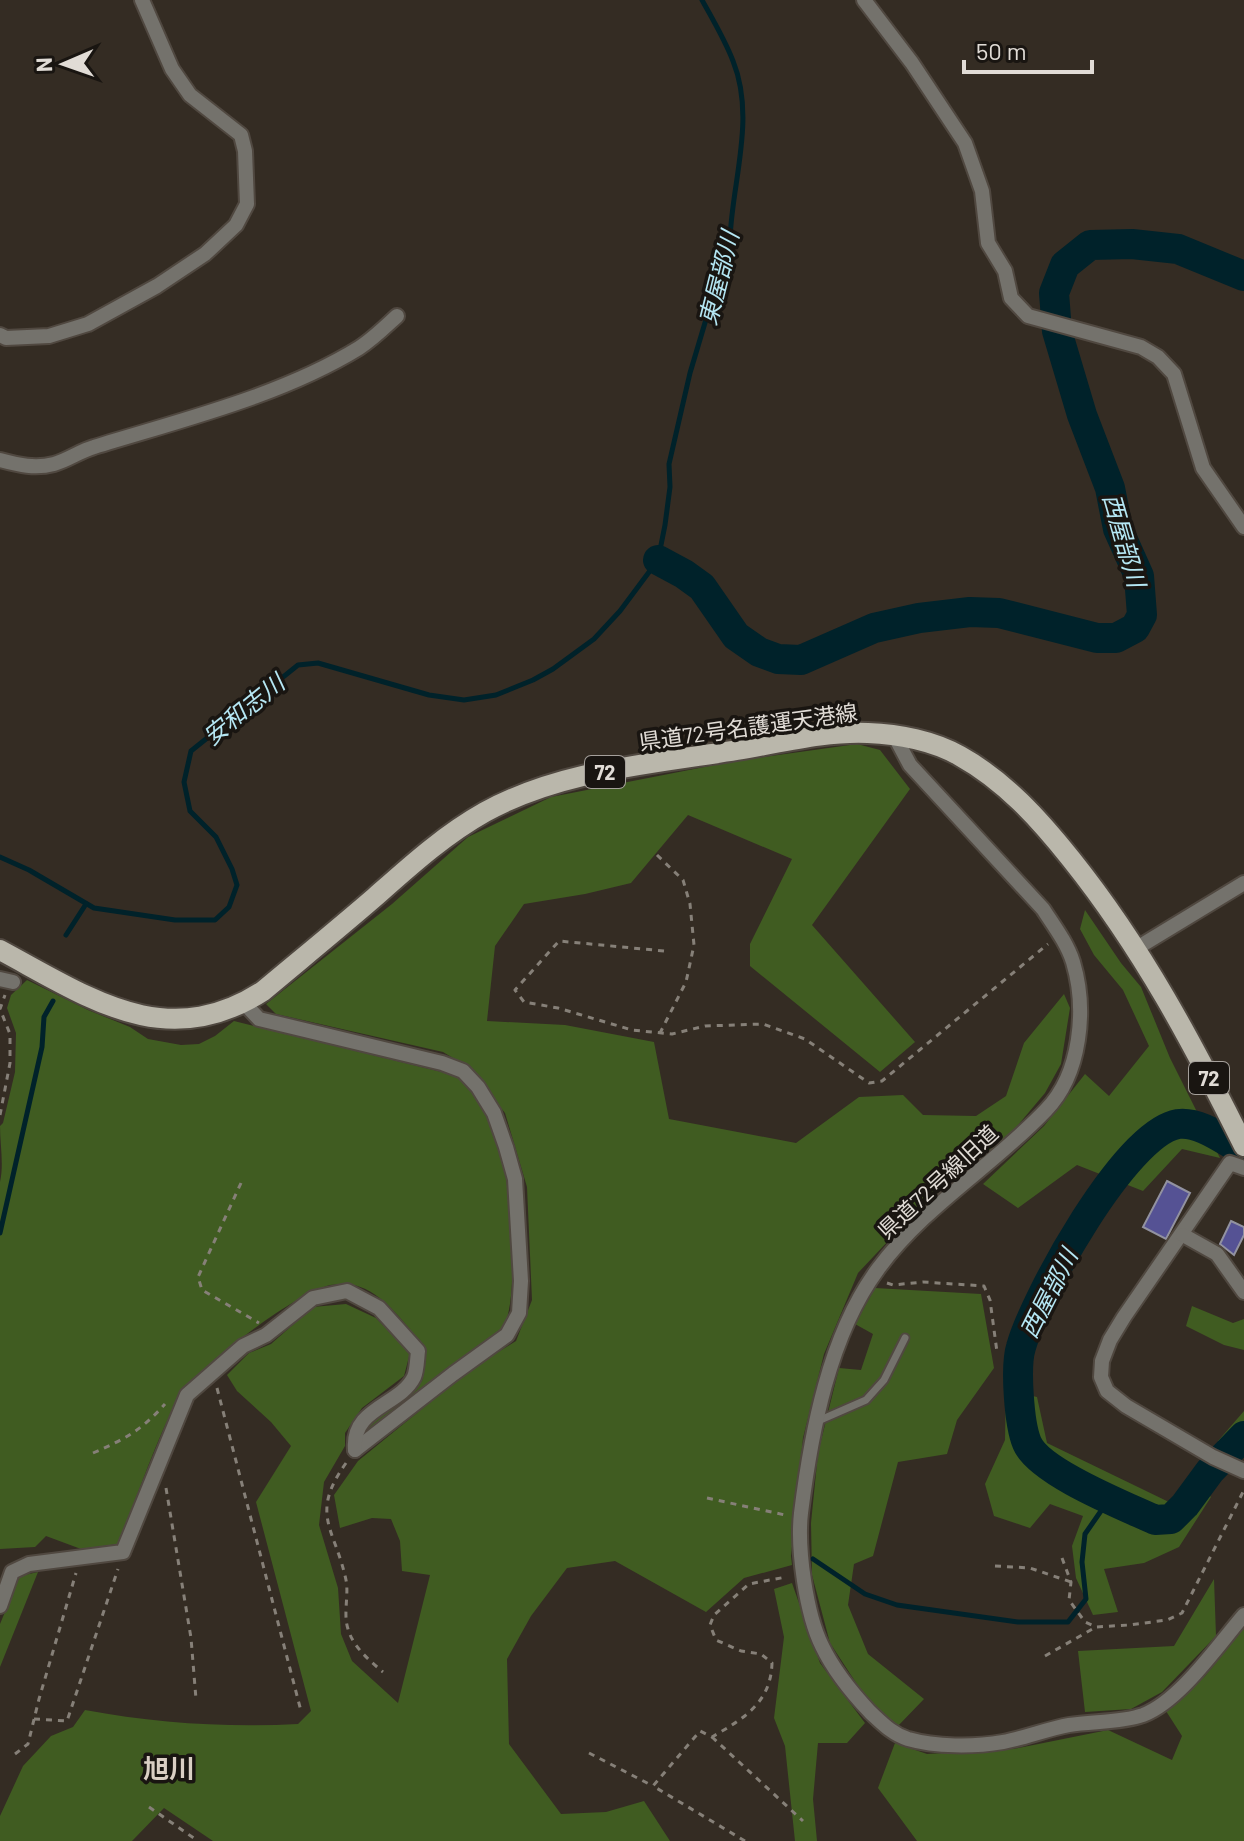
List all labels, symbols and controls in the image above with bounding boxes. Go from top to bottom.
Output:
north arrow [24,24,104,104]
scale bar [964,24,1092,74]
text: 50 m [976,36,1027,65]
text: N [30,57,56,73]
water label: 東屋部川 [692,225,744,328]
water label: 西屋部川 [1098,490,1153,593]
water label: 安和志川 [197,666,292,750]
street label: 県道72号名護運天港線 [637,698,859,754]
road number: 72 [585,756,625,788]
road number: 72 [1189,1062,1229,1094]
street label: 県道72号線旧道 [872,1119,1002,1243]
water label: 西屋部川 [1013,1241,1084,1342]
district label: 旭川 [143,1752,195,1783]

